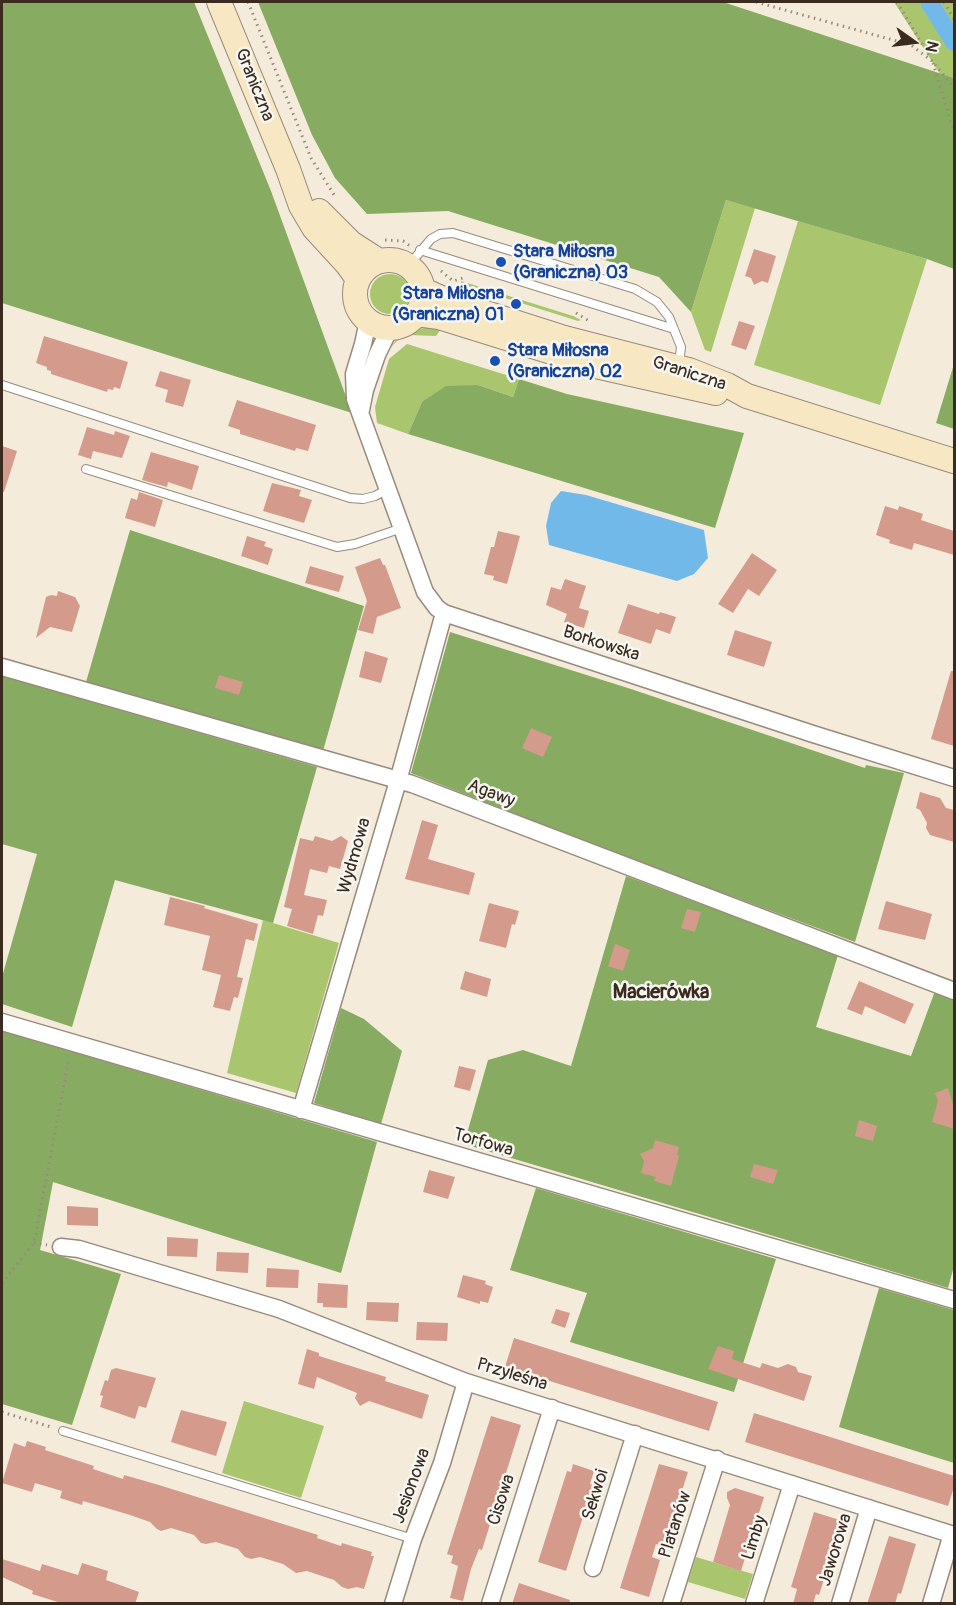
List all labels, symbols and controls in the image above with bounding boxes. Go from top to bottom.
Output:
north arrow [884,12,944,72]
text: N [920,39,942,54]
street label: Graniczna [230,45,278,125]
place label: Stara Miłosna (Graniczna) 03 [513,241,628,284]
marker: Stara Miłosna (Graniczna) 03 [494,255,508,269]
place label: Stara Miłosna (Graniczna) 01 [392,283,504,326]
marker: Stara Miłosna (Graniczna) 01 [509,297,523,311]
place label: Stara Miłosna (Graniczna) 02 [507,340,622,382]
street label: Graniczna [649,352,729,396]
marker: Stara Miłosna (Graniczna) 02 [488,354,502,368]
street label: Borkowska [560,621,642,667]
street label: Agawy [464,775,518,813]
street label: Wydmowa [334,816,376,896]
district label: Macierówka [613,981,709,1005]
street label: Torfowa [450,1124,516,1162]
street label: Przyleśna [474,1354,550,1396]
street label: Jesionowa [388,1445,436,1527]
street label: Sekwoi [578,1467,614,1523]
street label: Cisowa [484,1472,520,1528]
street label: Platanów [655,1489,697,1561]
street label: Jaworowa [815,1511,857,1589]
street label: Limby [738,1513,772,1563]

